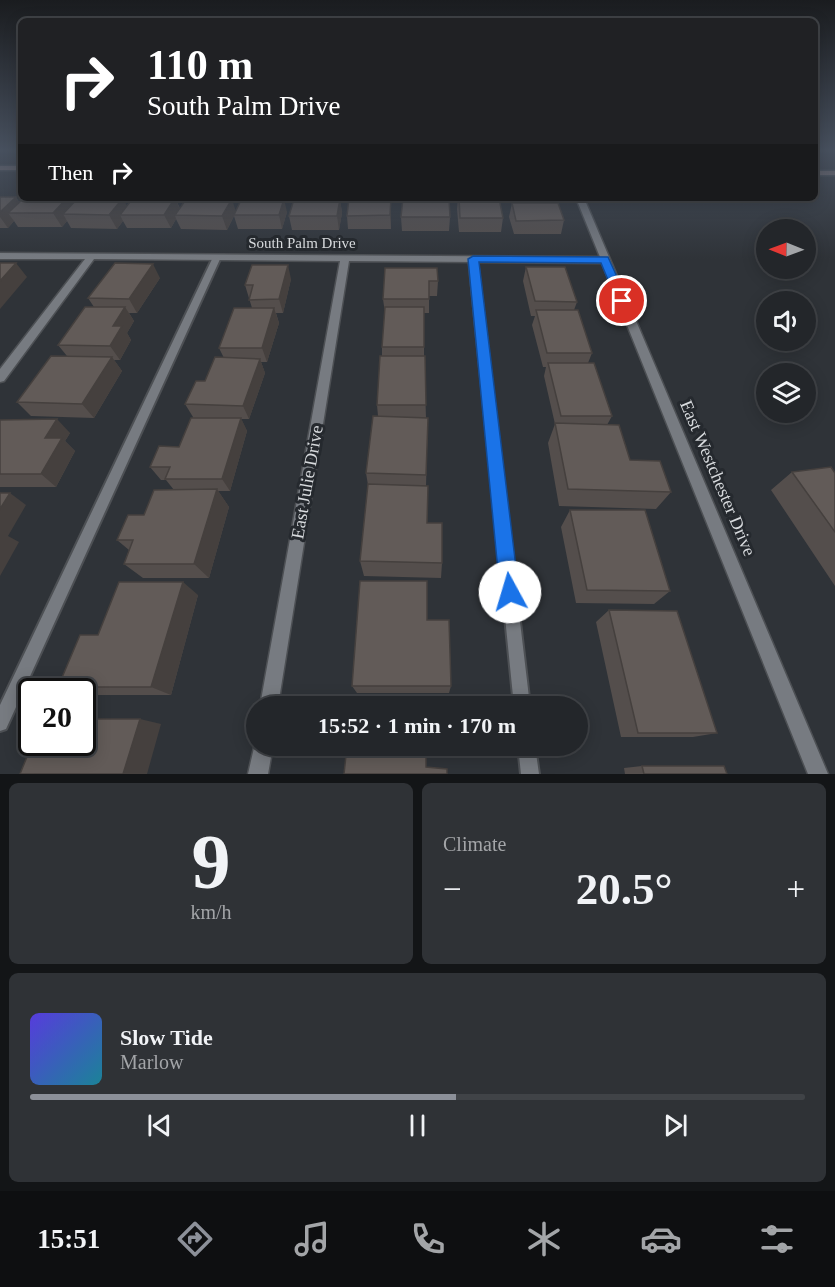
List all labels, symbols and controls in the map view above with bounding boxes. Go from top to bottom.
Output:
icon: right [48,42,126,120]
text: 110 m [147,42,253,88]
text: South Palm Drive [147,91,341,121]
icon: right [105,156,138,189]
text: Then [48,160,93,185]
north arrow [756,219,816,279]
map controls [756,219,816,423]
street label: South Palm Drive [248,235,356,251]
pin [596,275,647,326]
icon: arrive [605,284,638,317]
button: sound [756,291,816,351]
button: layers [756,363,816,423]
street label: East Westchester Drive [676,397,760,559]
street label: East Julie Drive [287,424,327,540]
position arrow [478,560,542,624]
speed limit sign: 20 [18,678,96,756]
text: 15:52 · 1 min · 170 m [318,713,516,738]
text: 9 [192,818,231,905]
text: Climate [443,833,506,855]
text: 20.5° [576,864,672,914]
text: − [443,871,462,907]
text: + [786,871,805,907]
text: km/h [190,901,232,923]
text: Slow Tide [120,1025,213,1050]
text: Marlow [120,1051,183,1073]
icon: previous [143,1109,176,1142]
icon: pause [401,1109,434,1142]
icon: next [659,1109,692,1142]
icon: directions [174,1218,216,1260]
icon: music [291,1218,333,1260]
icon: phone [407,1218,449,1260]
icon: climate [523,1218,565,1260]
icon: car [640,1218,682,1260]
icon: filters [756,1218,798,1260]
text: 15:51 [37,1224,100,1254]

